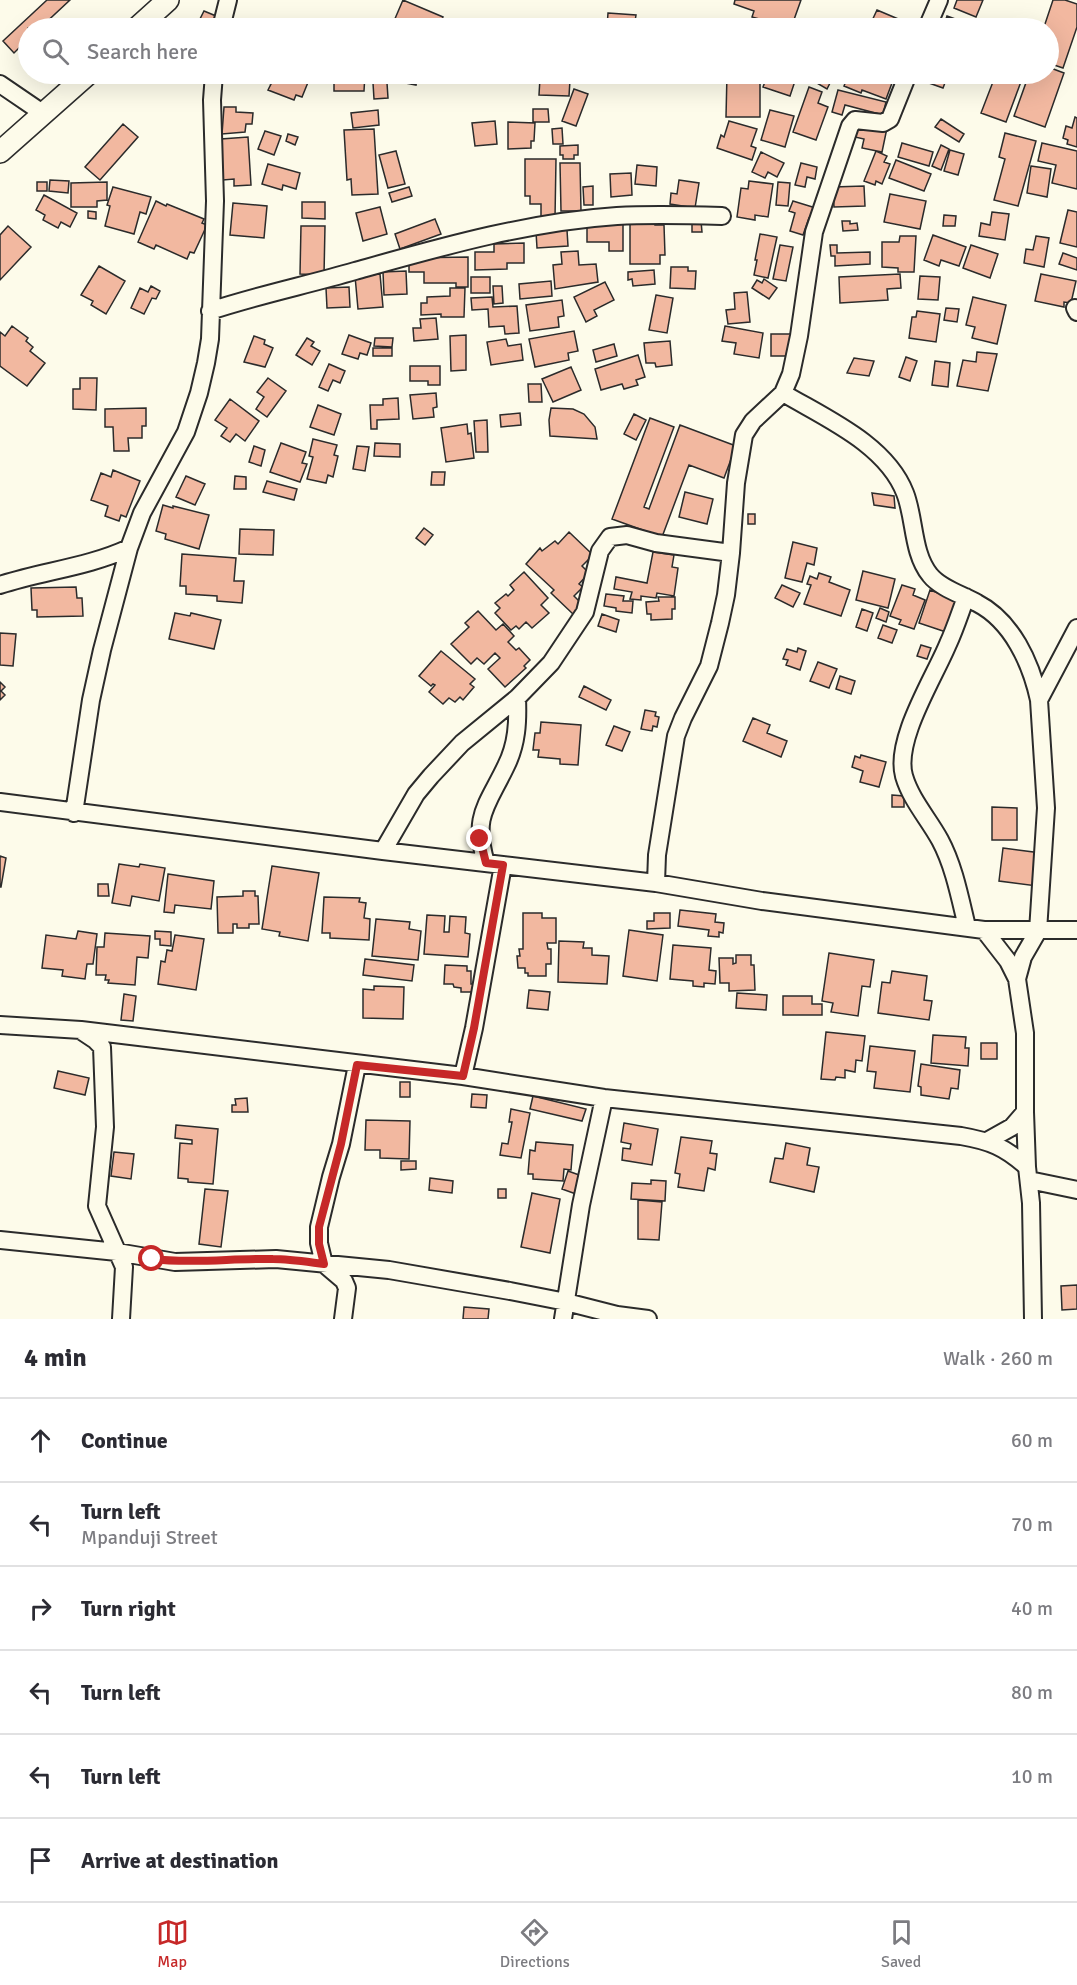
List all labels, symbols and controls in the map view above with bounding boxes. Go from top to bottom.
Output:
search box [18,18,1059,84]
icon: search [39,35,72,68]
text: Search here [87,38,198,65]
route end [466,825,492,851]
route start [138,1245,164,1271]
text: 4 min [24,1342,87,1374]
text: Walk · 260 m [943,1346,1053,1371]
icon: ahead [24,1424,57,1457]
text: Continue [81,1427,168,1454]
text: 60 m [1011,1428,1053,1453]
text: Turn left [81,1498,161,1525]
icon: left [24,1508,57,1541]
text: 70 m [1011,1512,1053,1537]
text: Mpanduji Street [81,1525,218,1550]
icon: right [24,1592,57,1625]
text: Turn right [81,1595,176,1622]
text: 40 m [1011,1596,1053,1621]
icon: left [24,1676,57,1709]
text: Turn left [81,1679,161,1706]
text: 80 m [1011,1680,1053,1705]
icon: left [24,1760,57,1793]
text: Turn left [81,1763,161,1790]
text: 10 m [1011,1764,1053,1789]
icon: arrive [24,1844,57,1877]
text: Arrive at destination [81,1847,278,1874]
tab: Map [156,1916,189,1972]
tab: Directions [500,1916,570,1972]
tab: Saved [881,1916,921,1972]

